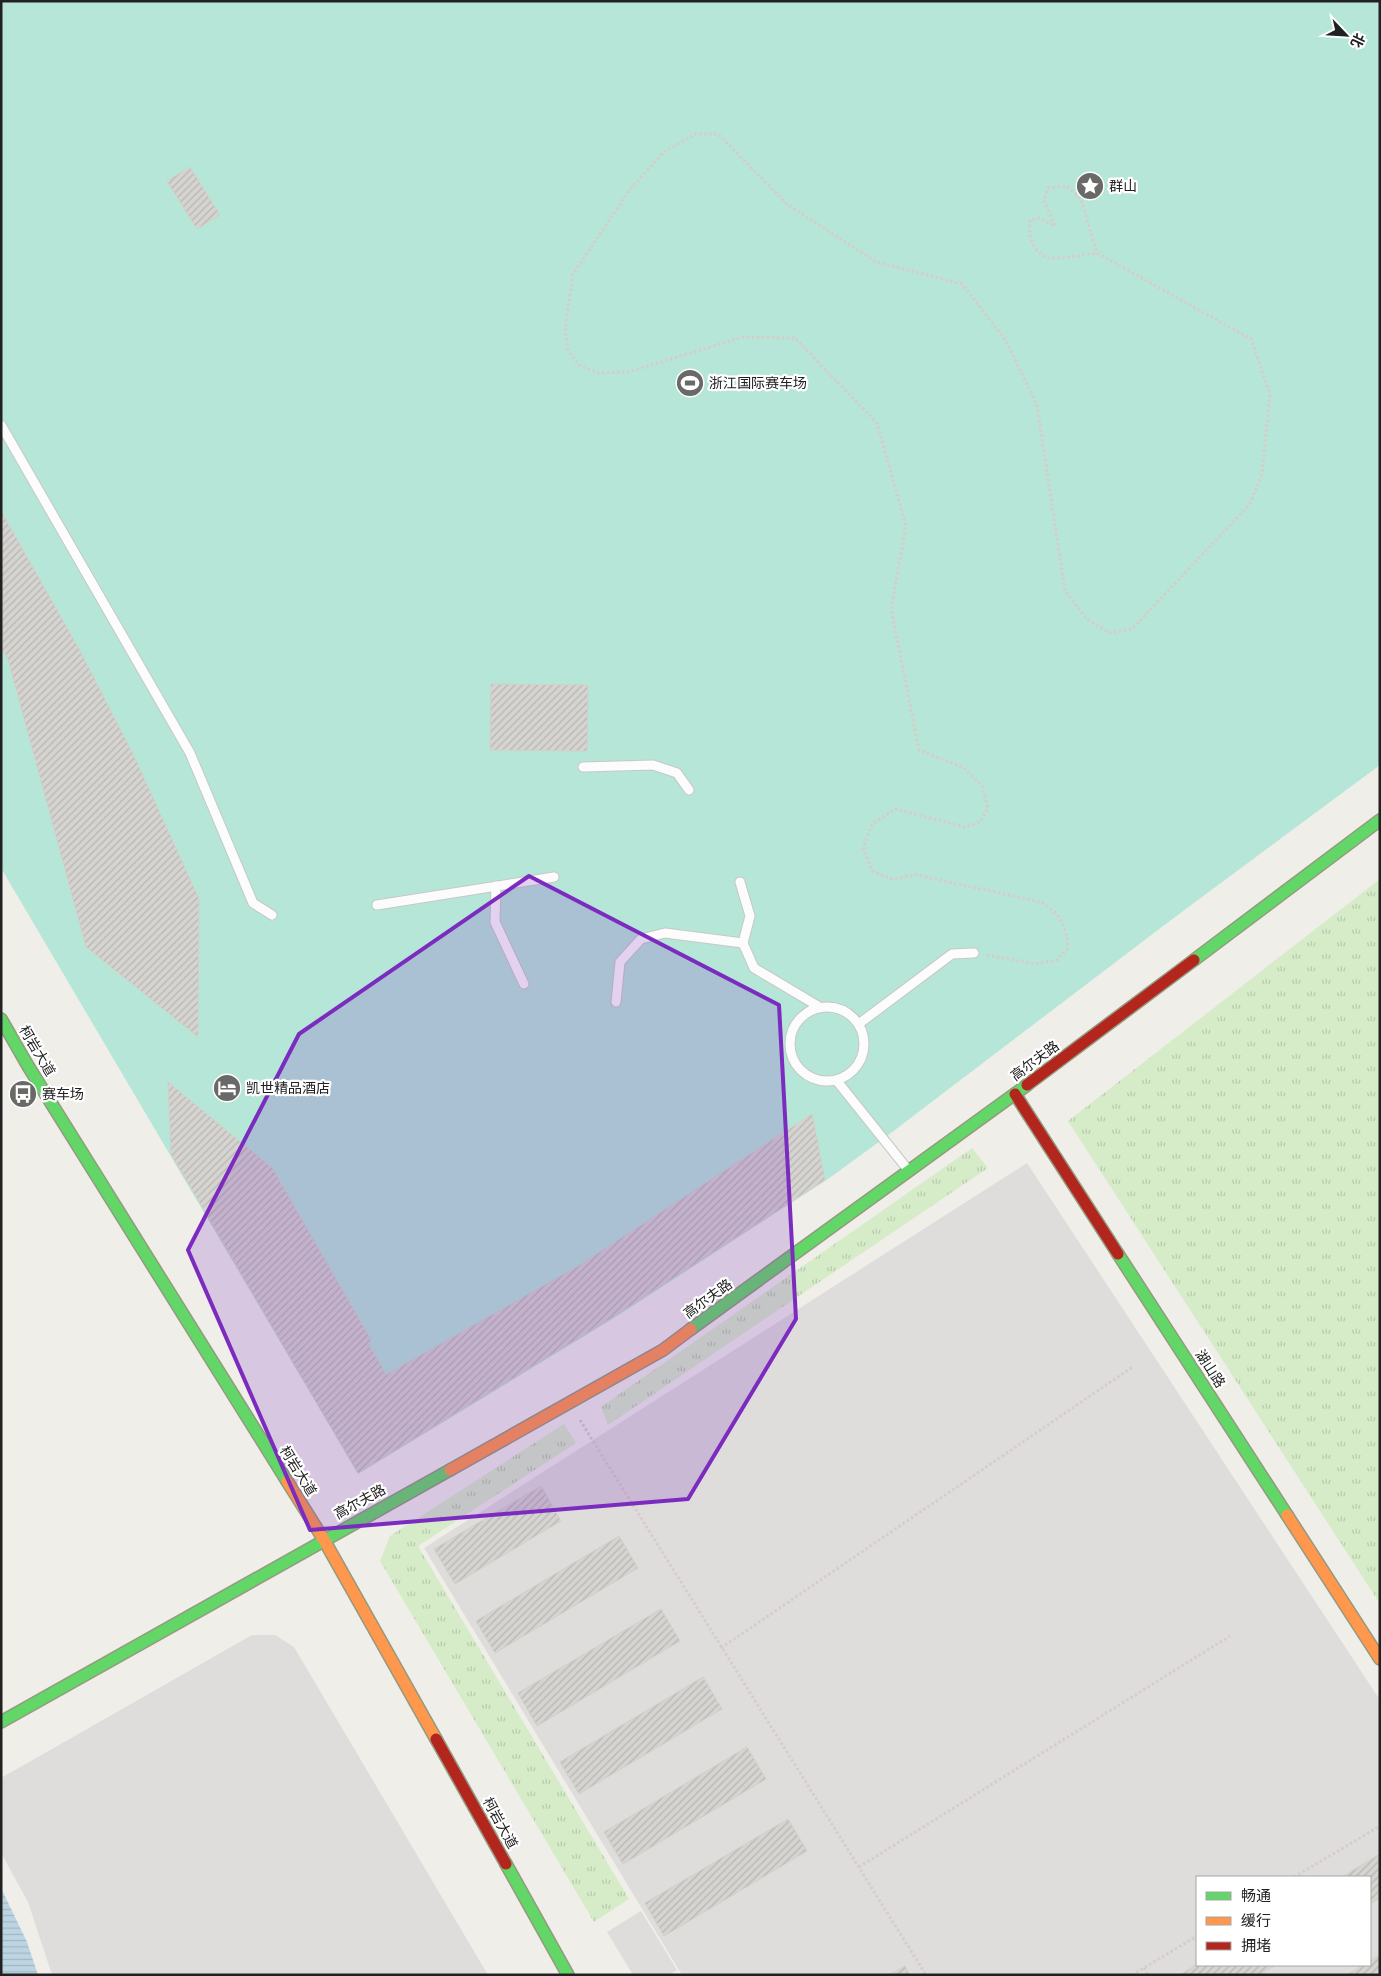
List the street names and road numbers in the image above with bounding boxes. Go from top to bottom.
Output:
street label: 柯岩大道 [14,1022,60,1080]
street label: 高尔夫路 [1007,1037,1063,1085]
street label: 高尔夫路 [680,1275,736,1323]
street label: 湖山路 [1191,1346,1229,1392]
street label: 柯岩大道 [275,1442,321,1500]
street label: 高尔夫路 [331,1480,389,1524]
street label: 柯岩大道 [478,1794,522,1852]

